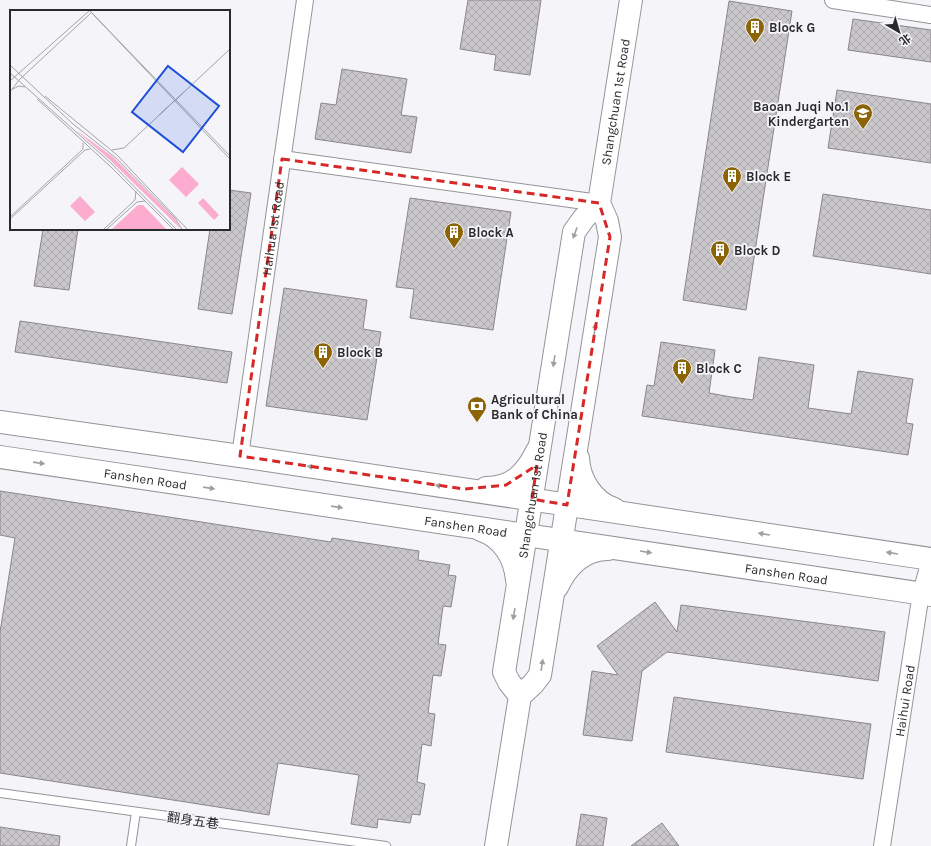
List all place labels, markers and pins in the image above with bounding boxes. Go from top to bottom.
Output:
building icon: Block G [744,16,766,44]
place label: Block G [769,20,815,35]
place label: Baoan Juqi No.1 Kindergarten [753,99,849,129]
school or university icon: Baoan Juqi No.1 Kindergarten [852,102,874,130]
building icon: Block E [721,165,743,193]
place label: Block E [746,169,791,184]
building icon: Block A [443,221,465,249]
place label: Block A [468,225,514,240]
building icon: Block D [709,239,731,267]
place label: Block D [734,243,781,258]
building icon: Block B [312,341,334,369]
place label: Block B [337,345,383,360]
building icon: Block C [671,357,693,385]
place label: Block C [696,361,742,376]
place label: Agricultural Bank of China [491,392,578,422]
bank icon: Agricultural Bank of China [466,395,488,423]

